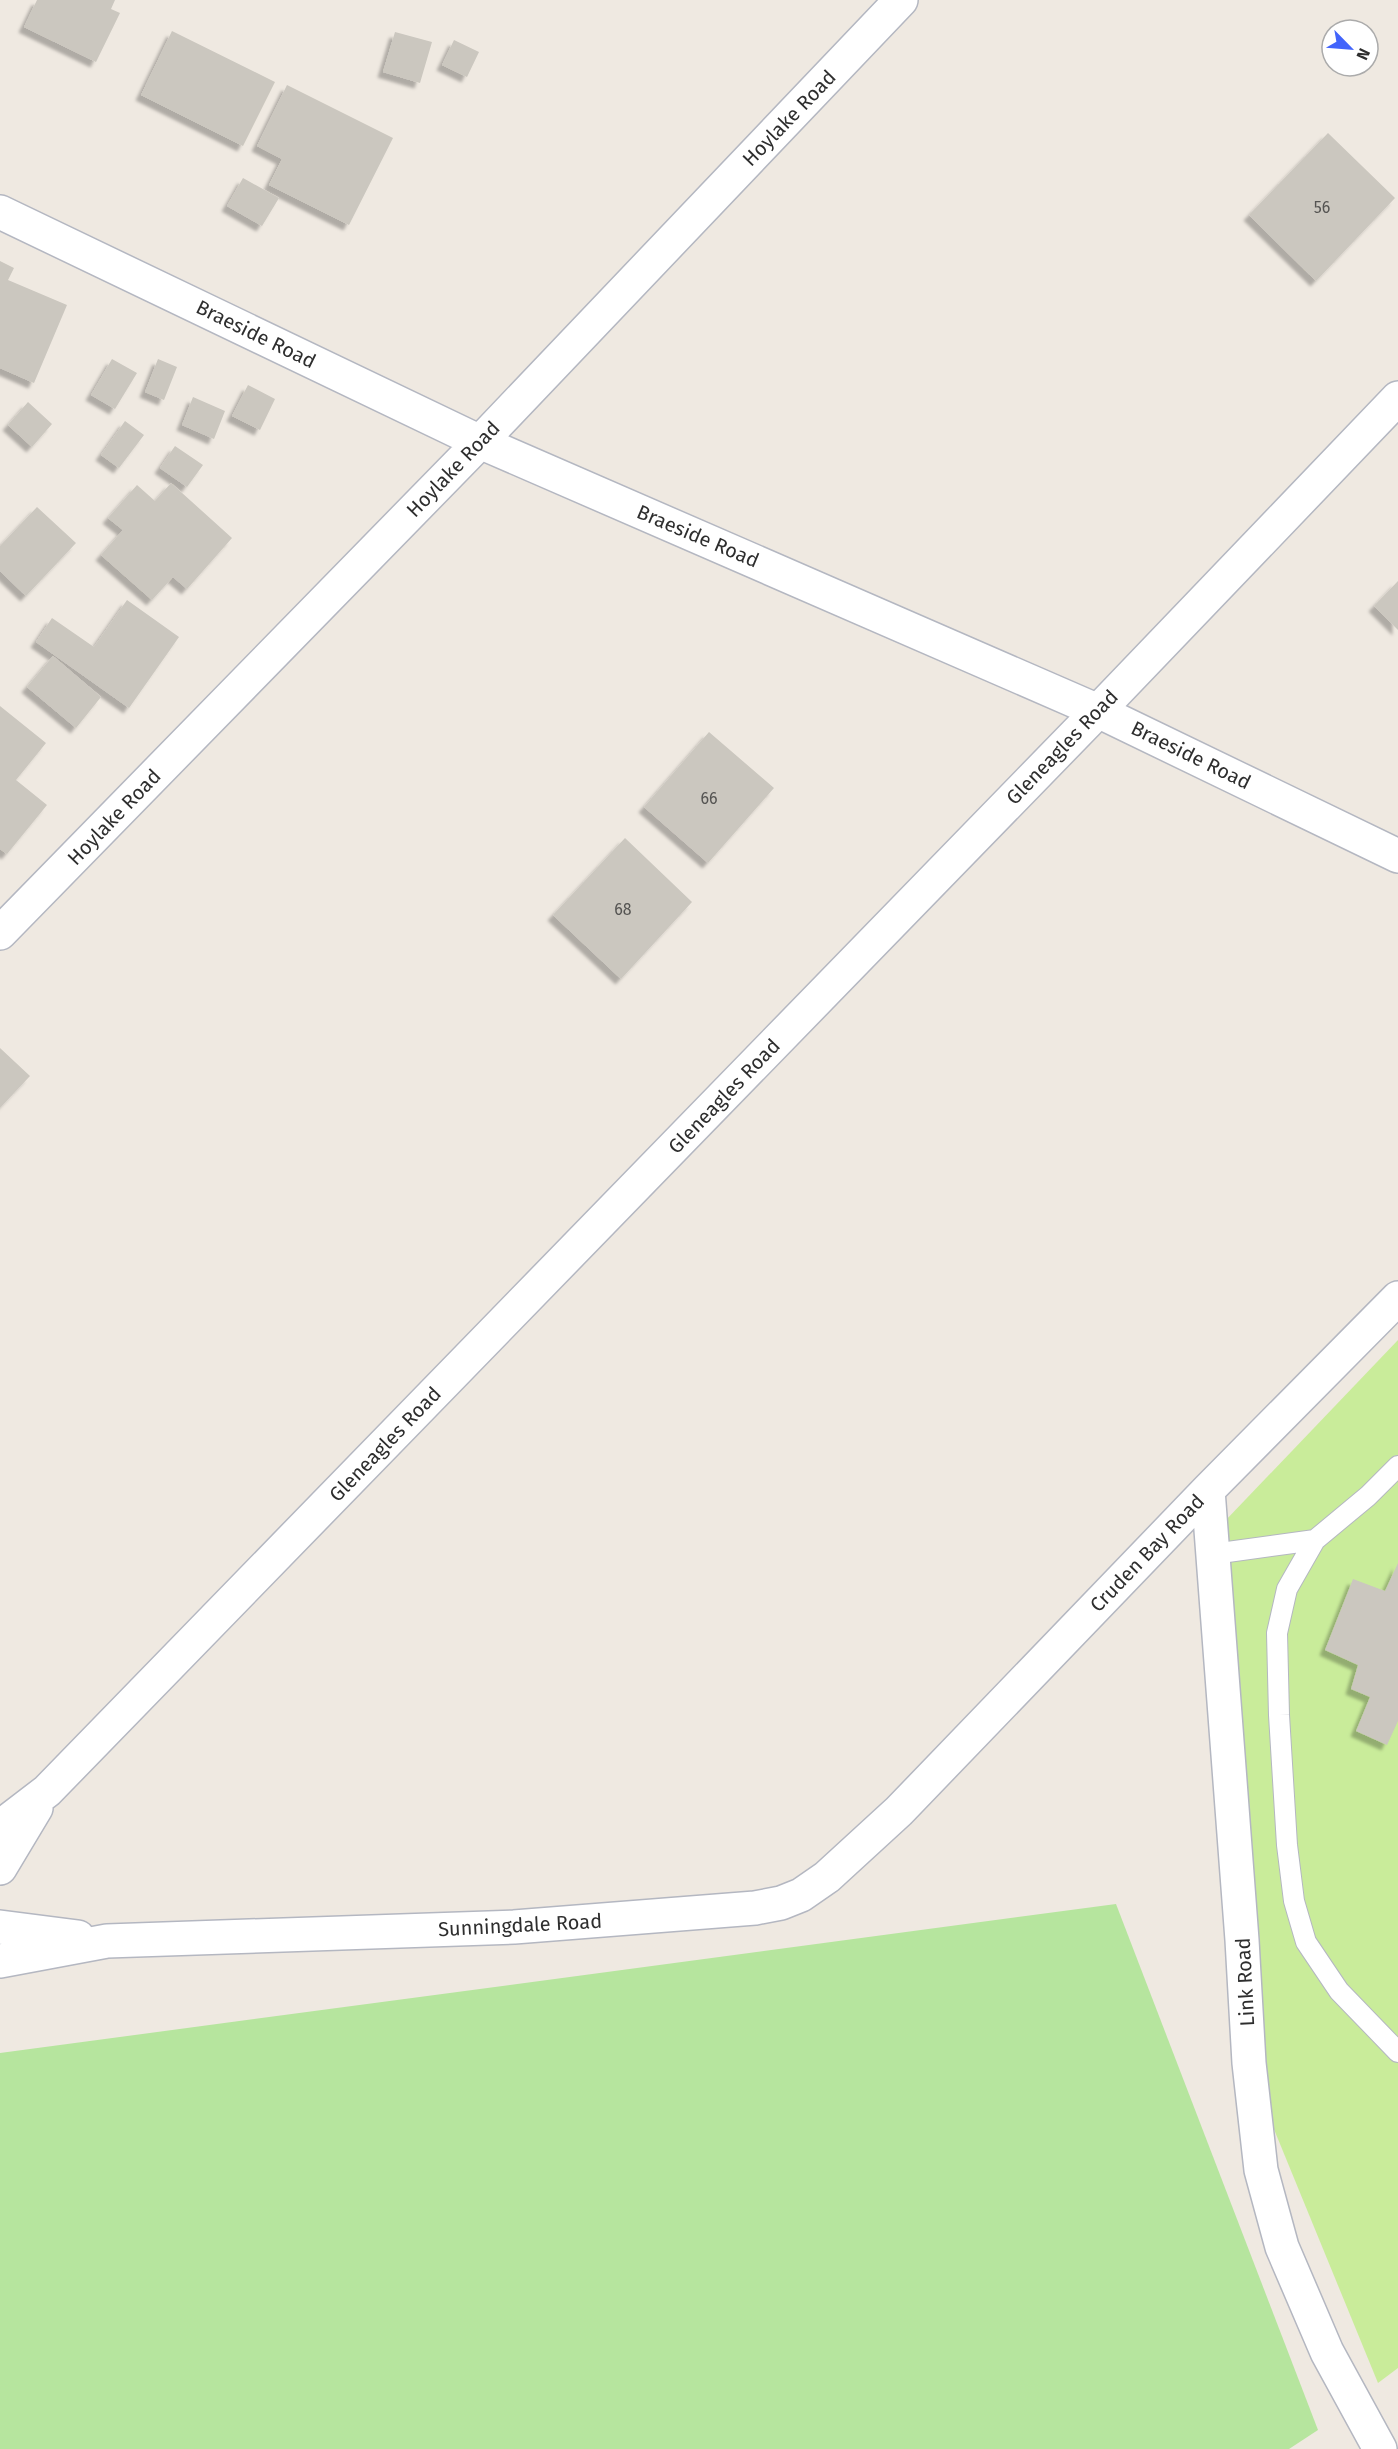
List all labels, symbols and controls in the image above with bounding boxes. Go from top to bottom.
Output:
north arrow [1320,18,1380,78]
text: N [1352,45,1374,63]
street label: Hoylake Road [737,65,841,171]
house number: 56 [1314,198,1330,217]
street label: Braeside Road [192,295,320,373]
street label: Hoylake Road [401,416,505,522]
street label: Braeside Road [633,500,763,572]
street label: Gleneagles Road [1001,685,1123,809]
street label: Braeside Road [1127,716,1255,794]
street label: Hoylake Road [62,764,166,870]
house number: 66 [700,789,718,808]
house number: 68 [614,900,632,919]
street label: Gleneagles Road [663,1034,785,1158]
street label: Gleneagles Road [324,1382,446,1506]
street label: Cruden Bay Road [1085,1489,1209,1617]
street label: Sunningdale Road [437,1909,603,1941]
street label: Link Road [1231,1937,1259,2027]

